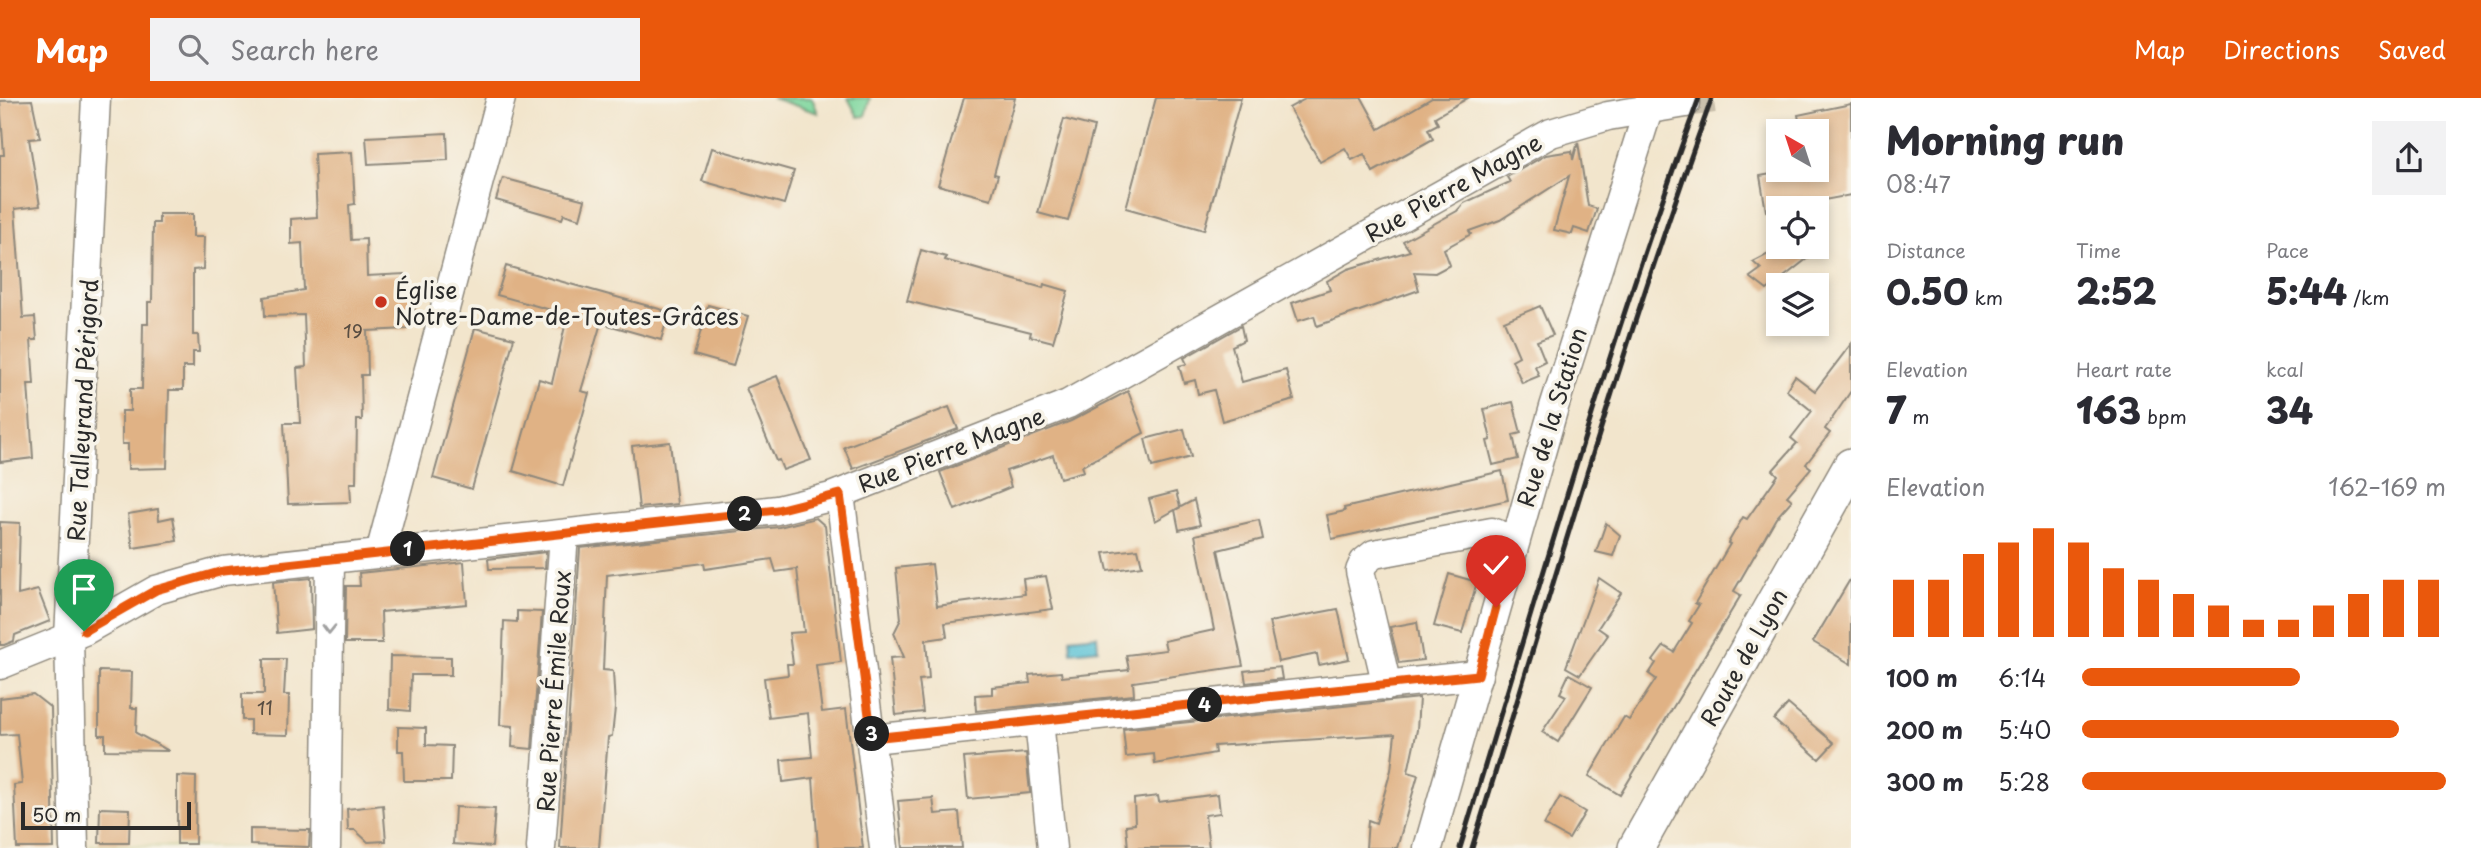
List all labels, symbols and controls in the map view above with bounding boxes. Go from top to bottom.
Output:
search box [150,18,640,81]
text: Map [35,24,108,74]
icon: search [174,30,212,68]
text: Search here [230,30,379,69]
text: Map [2134,31,2185,67]
text: Directions [2223,31,2340,67]
text: Saved [2378,31,2446,67]
text: Morning run [1886,111,2124,168]
north arrow [1766,119,1829,182]
map controls [1766,119,1829,336]
button: share [2372,121,2446,195]
street label: Rue Pierre Magne [1358,124,1548,250]
text: 08:47 [1886,166,1951,201]
button: locate [1766,196,1829,259]
text: Distance [1886,236,1966,264]
text: Time [2076,236,2121,264]
text: Pace [2266,236,2309,264]
text: 0.50 [1886,264,1968,317]
text: 2:52 [2076,264,2156,317]
text: 5:44 [2266,264,2347,317]
place label: Église Notre-Dame-de-Toutes-Grâces [395,272,739,333]
button: layers [1766,273,1829,336]
street label: Rue Talleyrand Périgord [58,278,106,542]
text: km [1968,283,2003,311]
text: /km [2347,283,2390,311]
marker: Église Notre-Dame-de-Toutes-Grâces [373,294,389,310]
house number: 19 [343,316,363,344]
street label: Rue de la Station [1507,323,1595,511]
text: Elevation [1886,355,1968,383]
text: Heart rate [2076,355,2172,383]
text: kcal [2266,355,2304,383]
text: 7 [1886,383,1906,436]
text: 163 [2076,383,2141,436]
text: 34 [2266,383,2313,436]
street label: Rue Pierre Magne [853,397,1049,501]
text: m [1906,402,1930,430]
text: bpm [2141,402,2187,430]
text: Elevation [1886,469,1985,504]
text: 162–169 m [2328,469,2446,504]
pin: 2 [728,496,762,532]
text: 2 [738,499,751,527]
pin: 1 [390,532,426,566]
text: 1 [403,534,412,562]
pin [1466,535,1526,607]
icon: check [1477,546,1515,584]
pin [54,559,114,631]
street label: Rue Pierre Émile Roux [527,569,579,813]
icon: arrive [65,570,103,608]
street label: Route de Lyon [1691,582,1795,732]
one-way arrow [321,624,337,635]
text: 100 m [1886,660,1958,695]
text: 6:14 [1998,660,2046,695]
pin: 4 [1188,688,1222,722]
text: 4 [1198,690,1211,718]
house number: 11 [257,693,273,721]
text: 200 m [1886,712,1963,747]
text: 5:40 [1998,712,2051,747]
pin: 3 [854,716,890,752]
text: 3 [865,719,878,747]
text: 300 m [1886,764,1964,799]
text: 5:28 [1998,764,2050,799]
scale bar [21,799,191,831]
text: 50 m [32,800,81,828]

